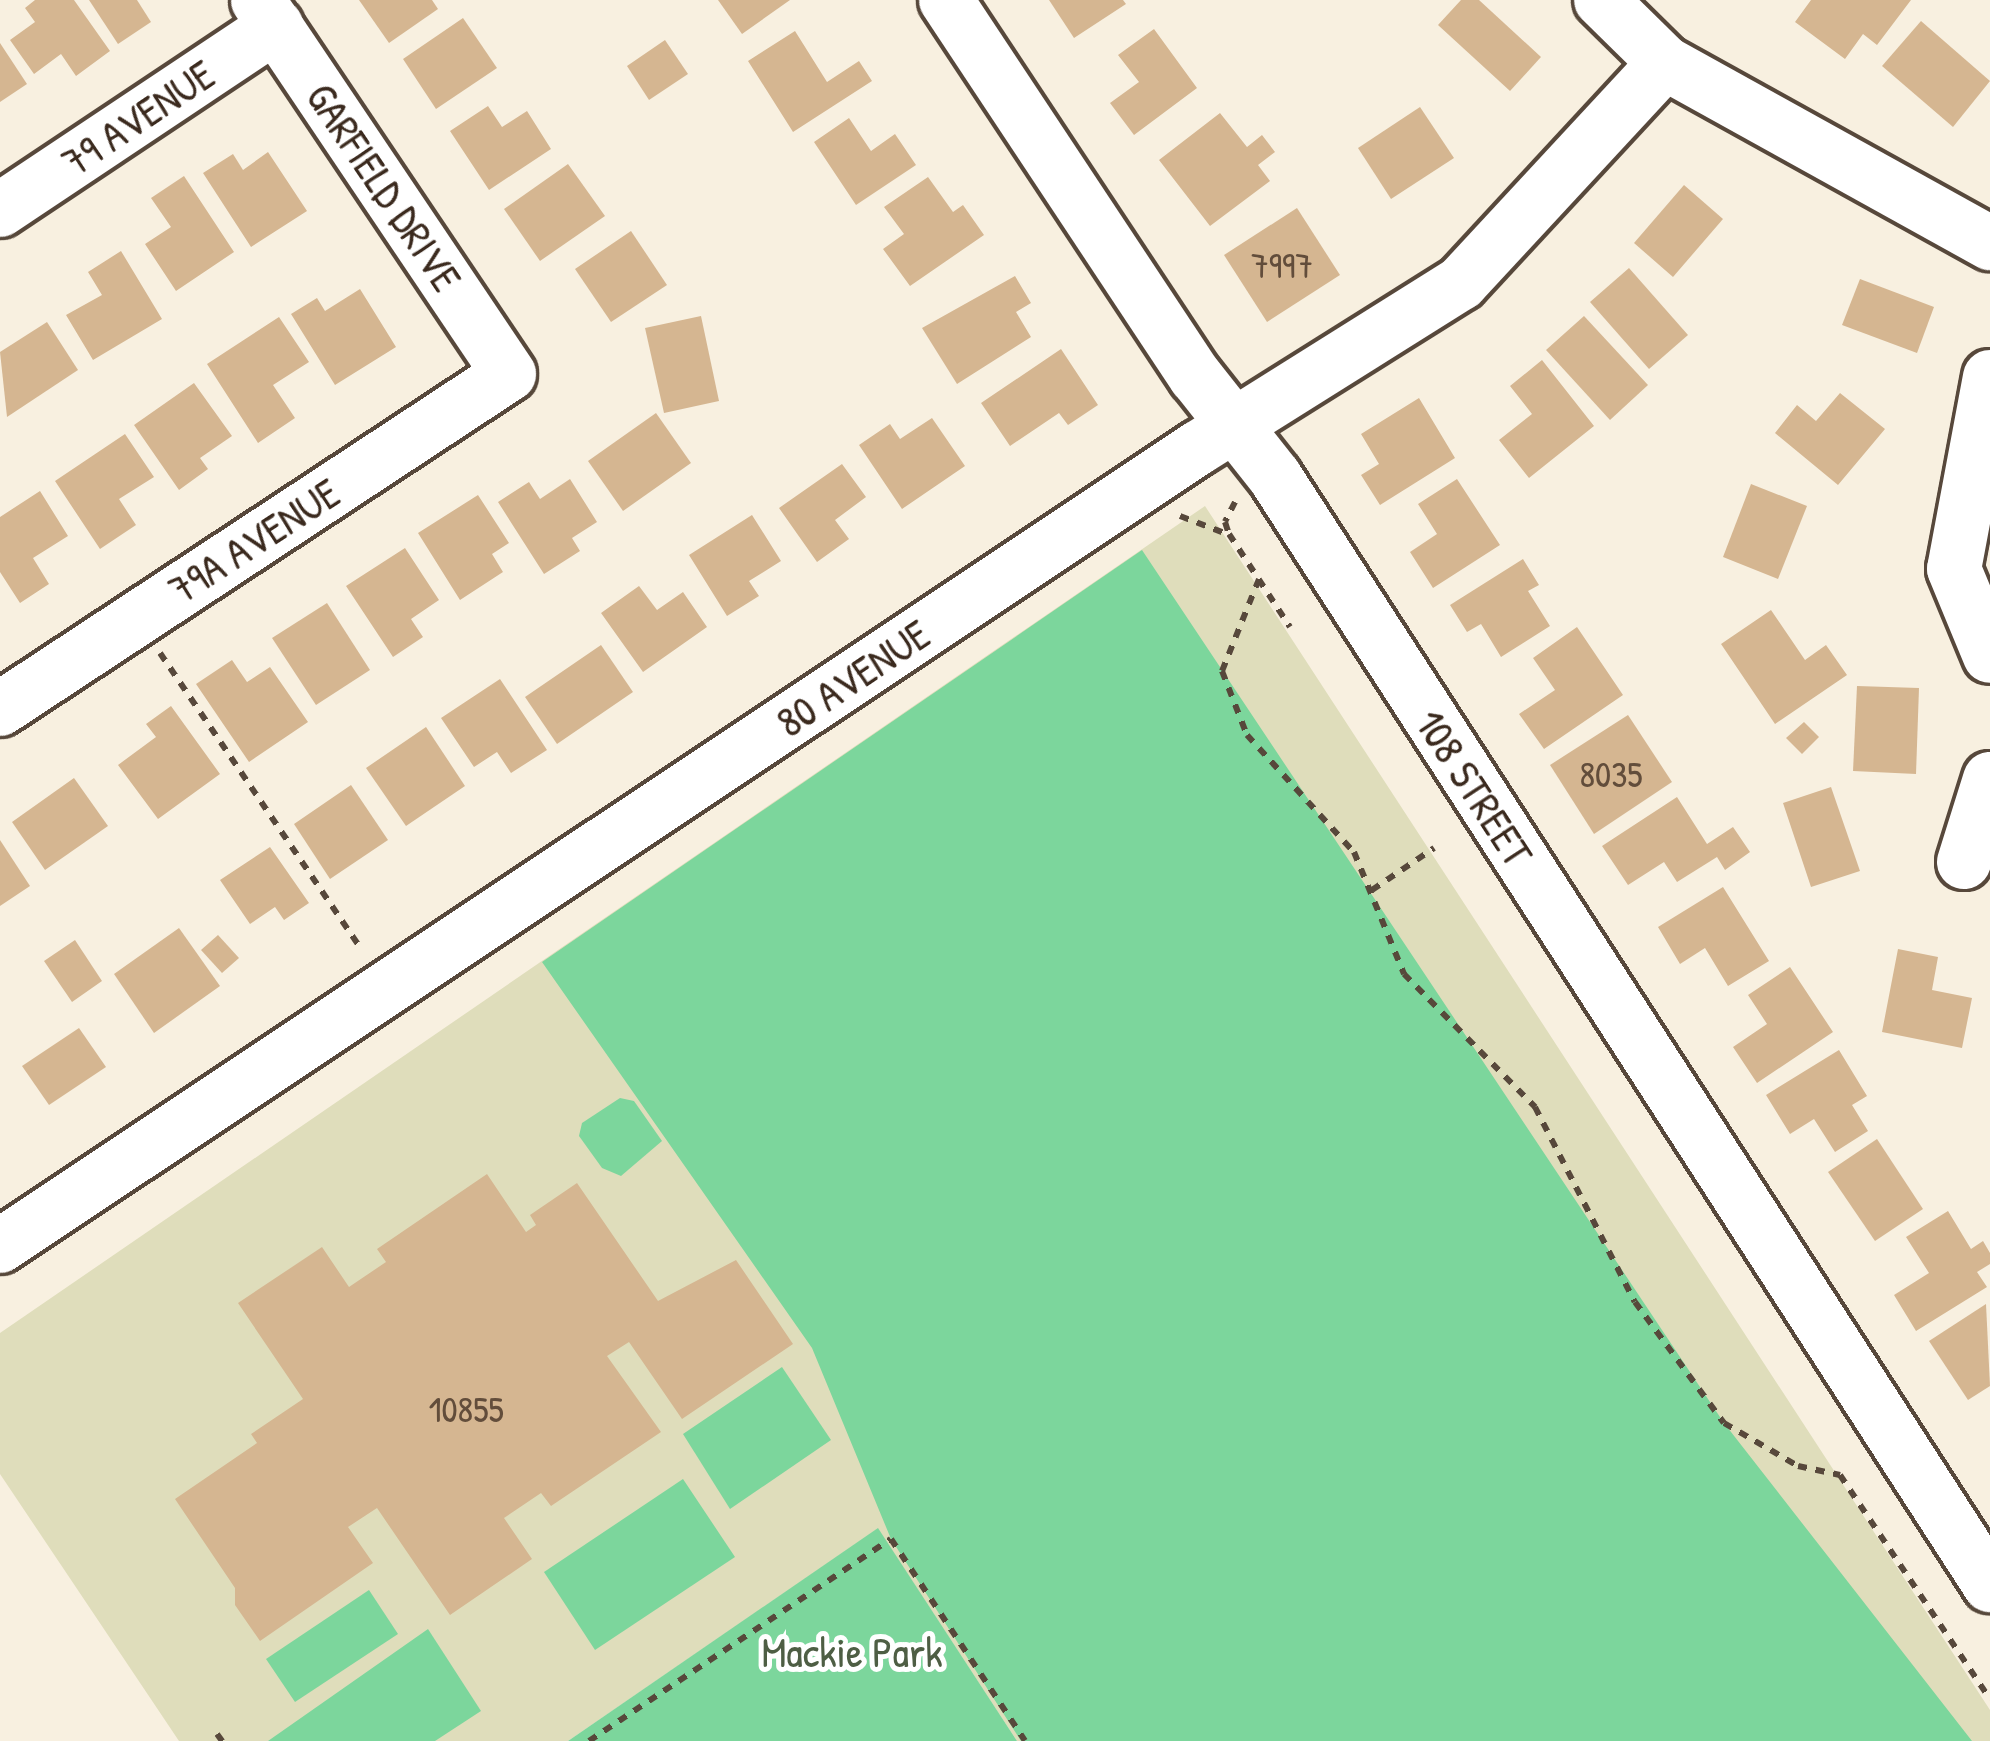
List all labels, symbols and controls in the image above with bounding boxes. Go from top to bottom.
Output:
street label: 79 AVENUE [52,49,224,187]
street label: GARFIELD DRIVE [296,73,472,301]
house number: 7997 [1251,243,1313,287]
street label: 79A AVENUE [159,467,349,615]
street label: 80 AVENUE [767,609,939,747]
street label: 108 STREET [1405,700,1543,876]
house number: 8035 [1579,752,1643,796]
house number: 10855 [428,1387,504,1431]
park label: Mackie Park [761,1627,943,1677]

